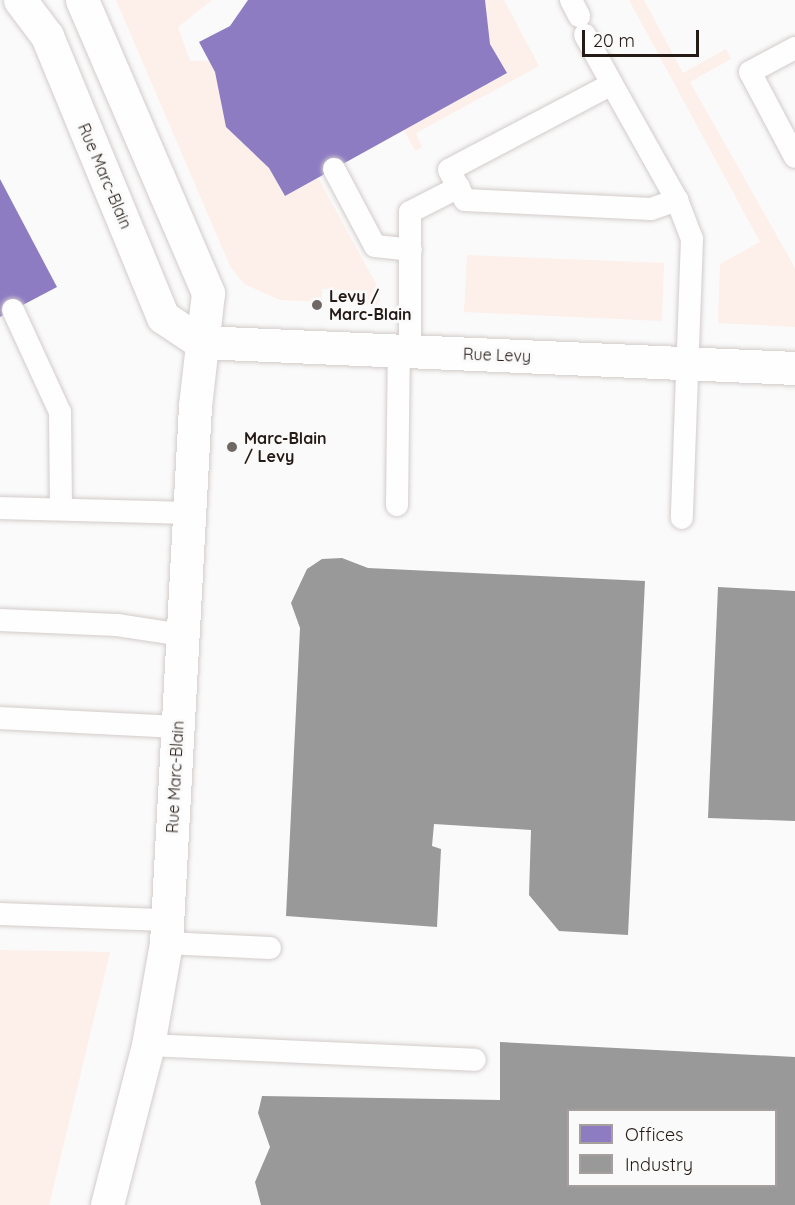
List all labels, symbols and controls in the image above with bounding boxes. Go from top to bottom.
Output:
scale bar [585,18,702,56]
text: 20 m [593,29,635,52]
street label: Rue Marc-Blain [74,120,136,232]
place label: Levy / Marc-Blain [329,286,412,324]
marker: Levy / Marc-Blain [310,298,324,312]
street label: Rue Levy [463,344,531,366]
place label: Marc-Blain / Levy [244,428,327,466]
marker: Marc-Blain / Levy [225,440,239,454]
street label: Rue Marc-Blain [162,720,188,834]
legend [567,1109,777,1187]
text: Offices [625,1123,684,1146]
text: Industry [625,1153,693,1176]

